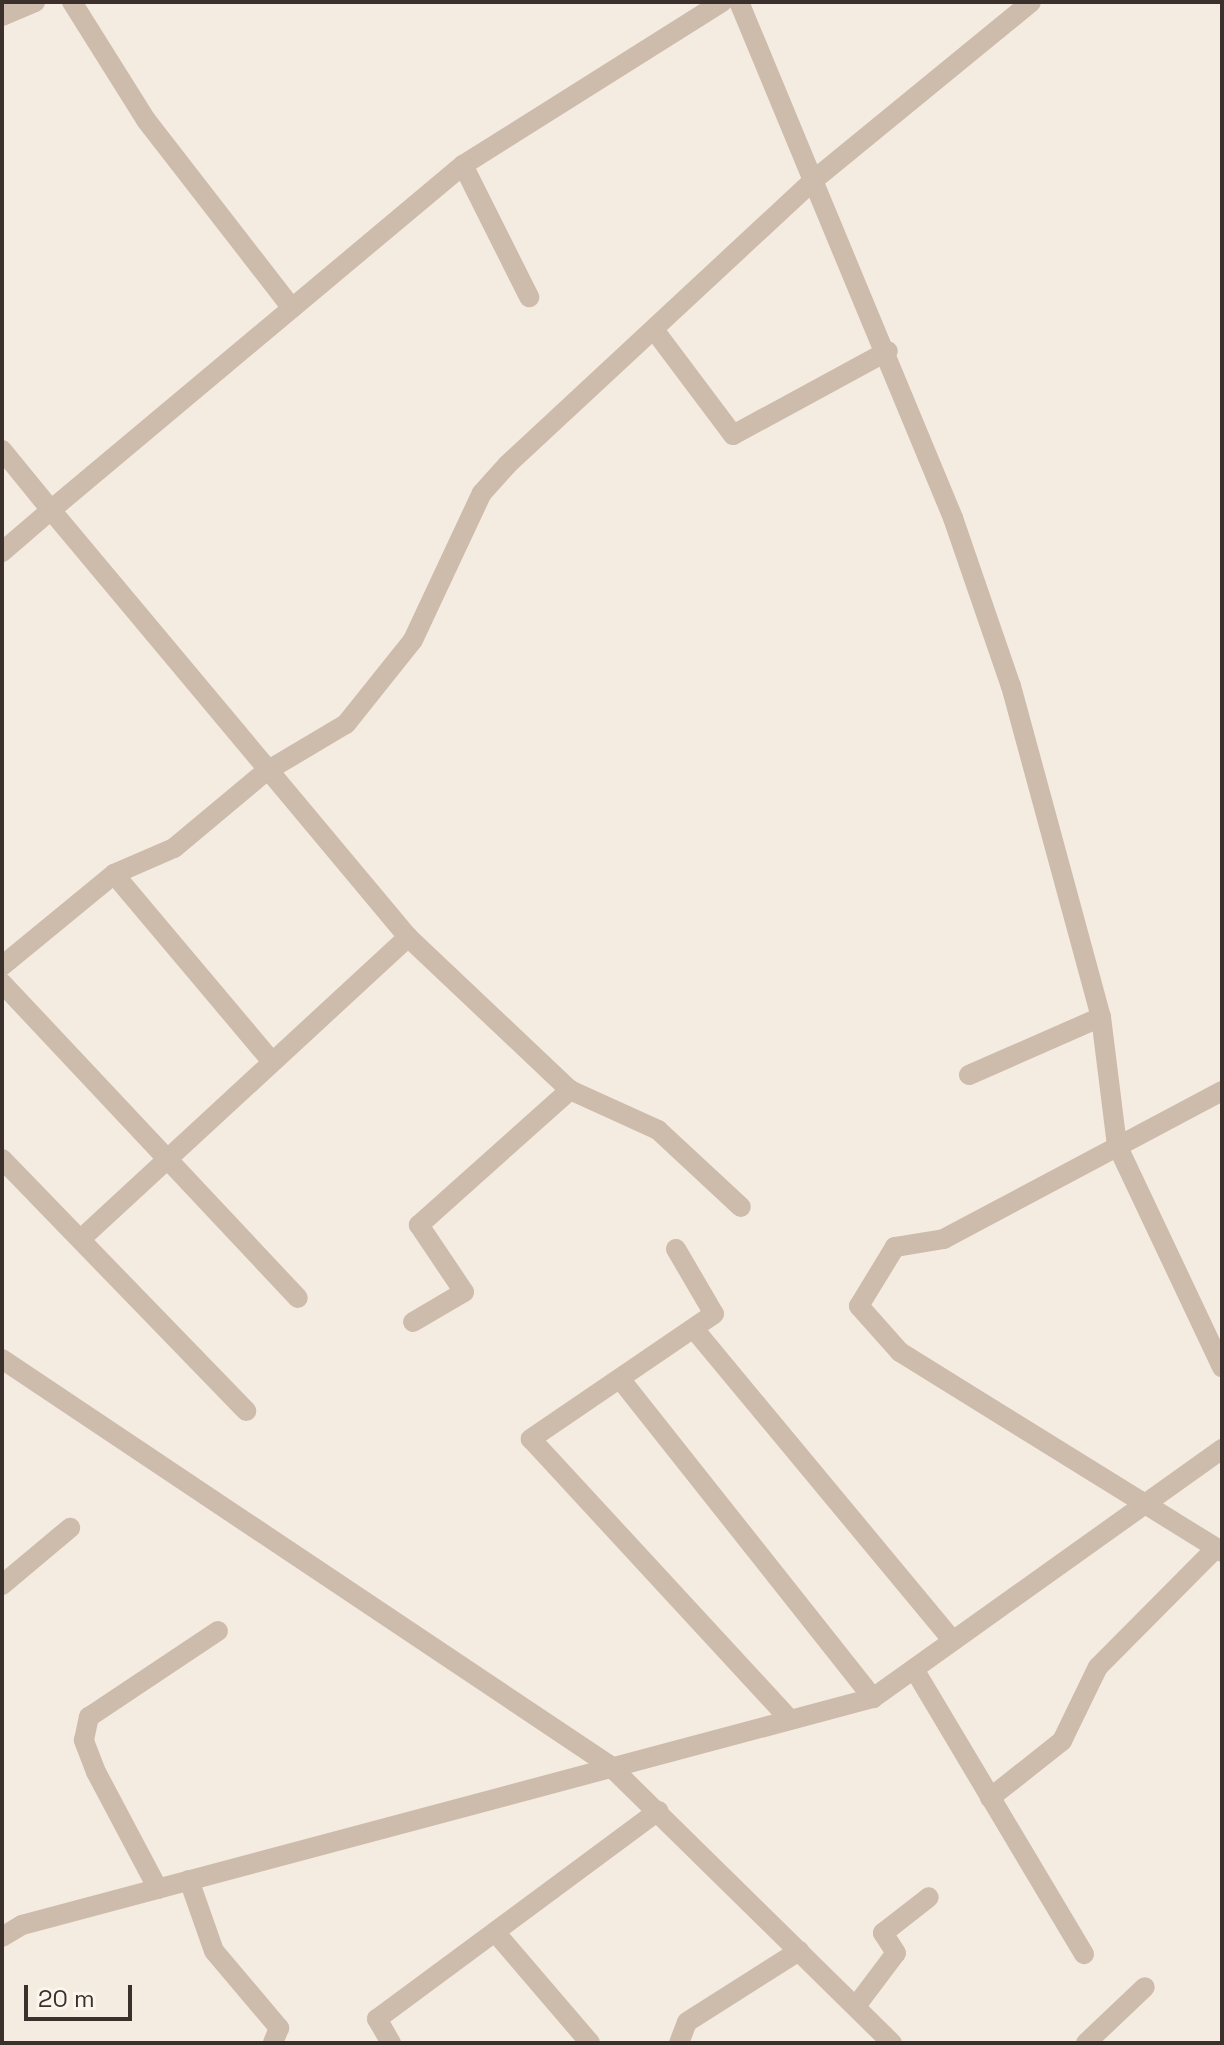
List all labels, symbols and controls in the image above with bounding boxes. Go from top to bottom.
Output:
scale bar [28,1969,136,2019]
text: 20 m [38,1983,95,2014]

